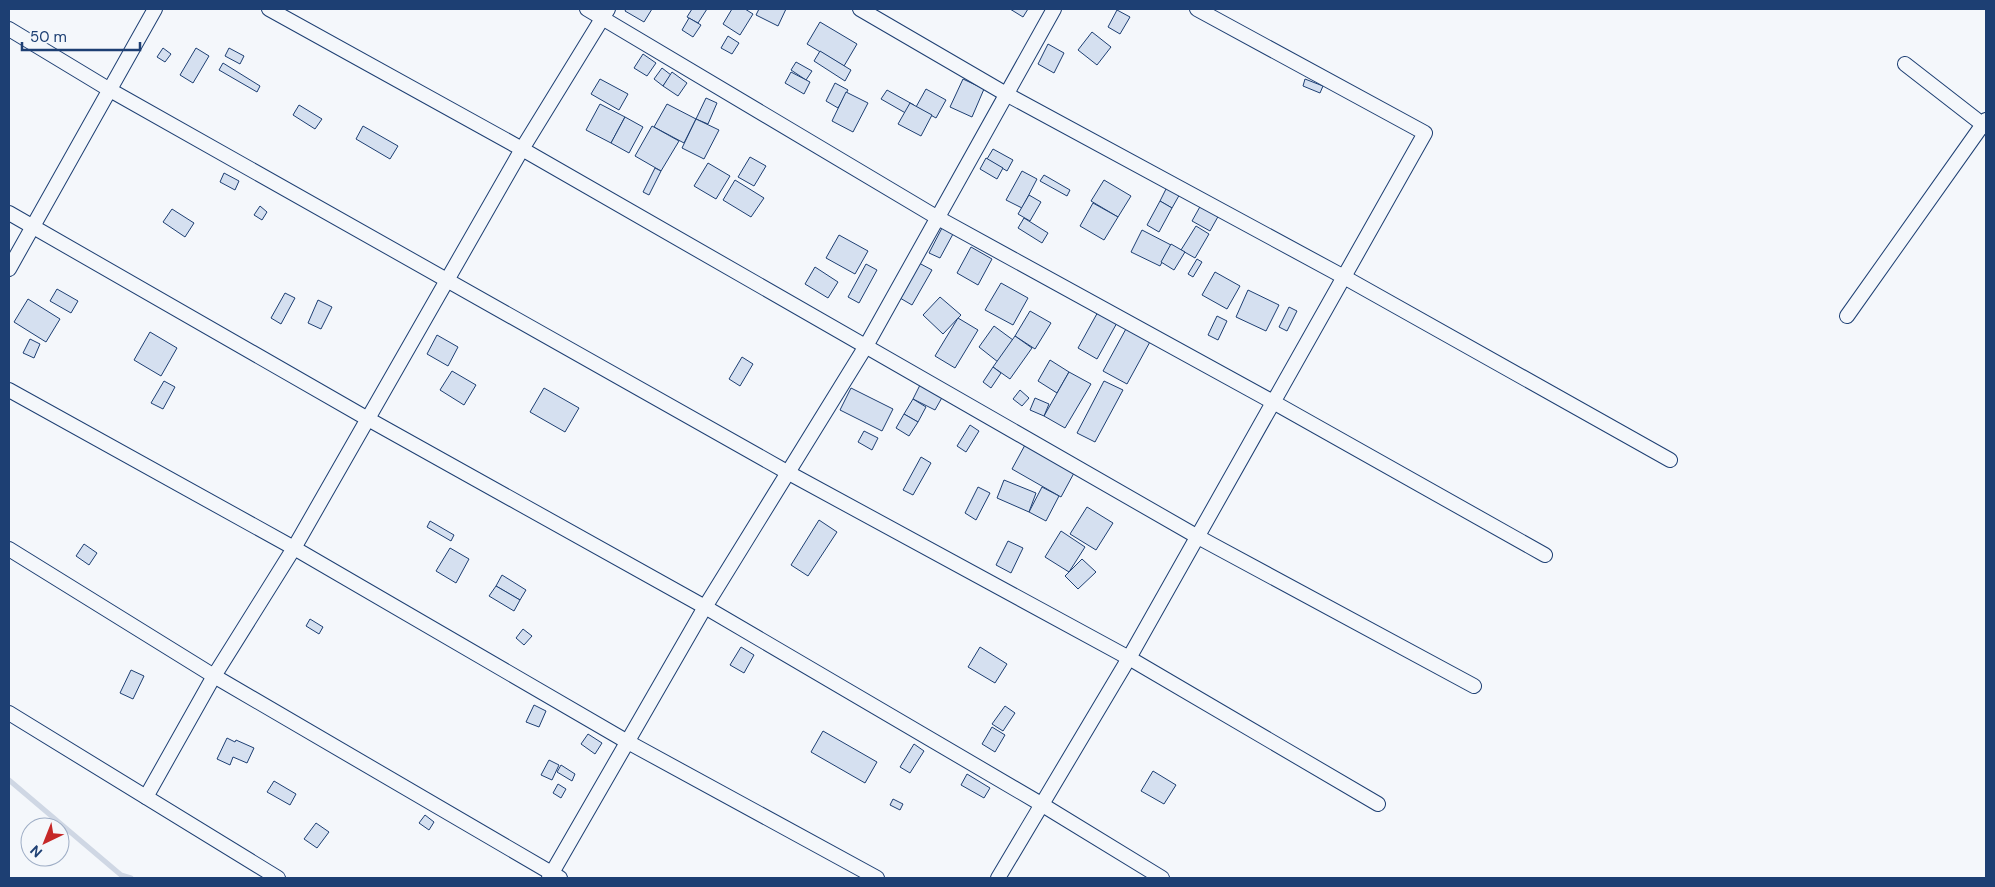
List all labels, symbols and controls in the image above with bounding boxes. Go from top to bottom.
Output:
scale bar [22,20,140,52]
text: 50 m [30,27,67,47]
north arrow [20,817,70,867]
text: N [26,841,46,862]

